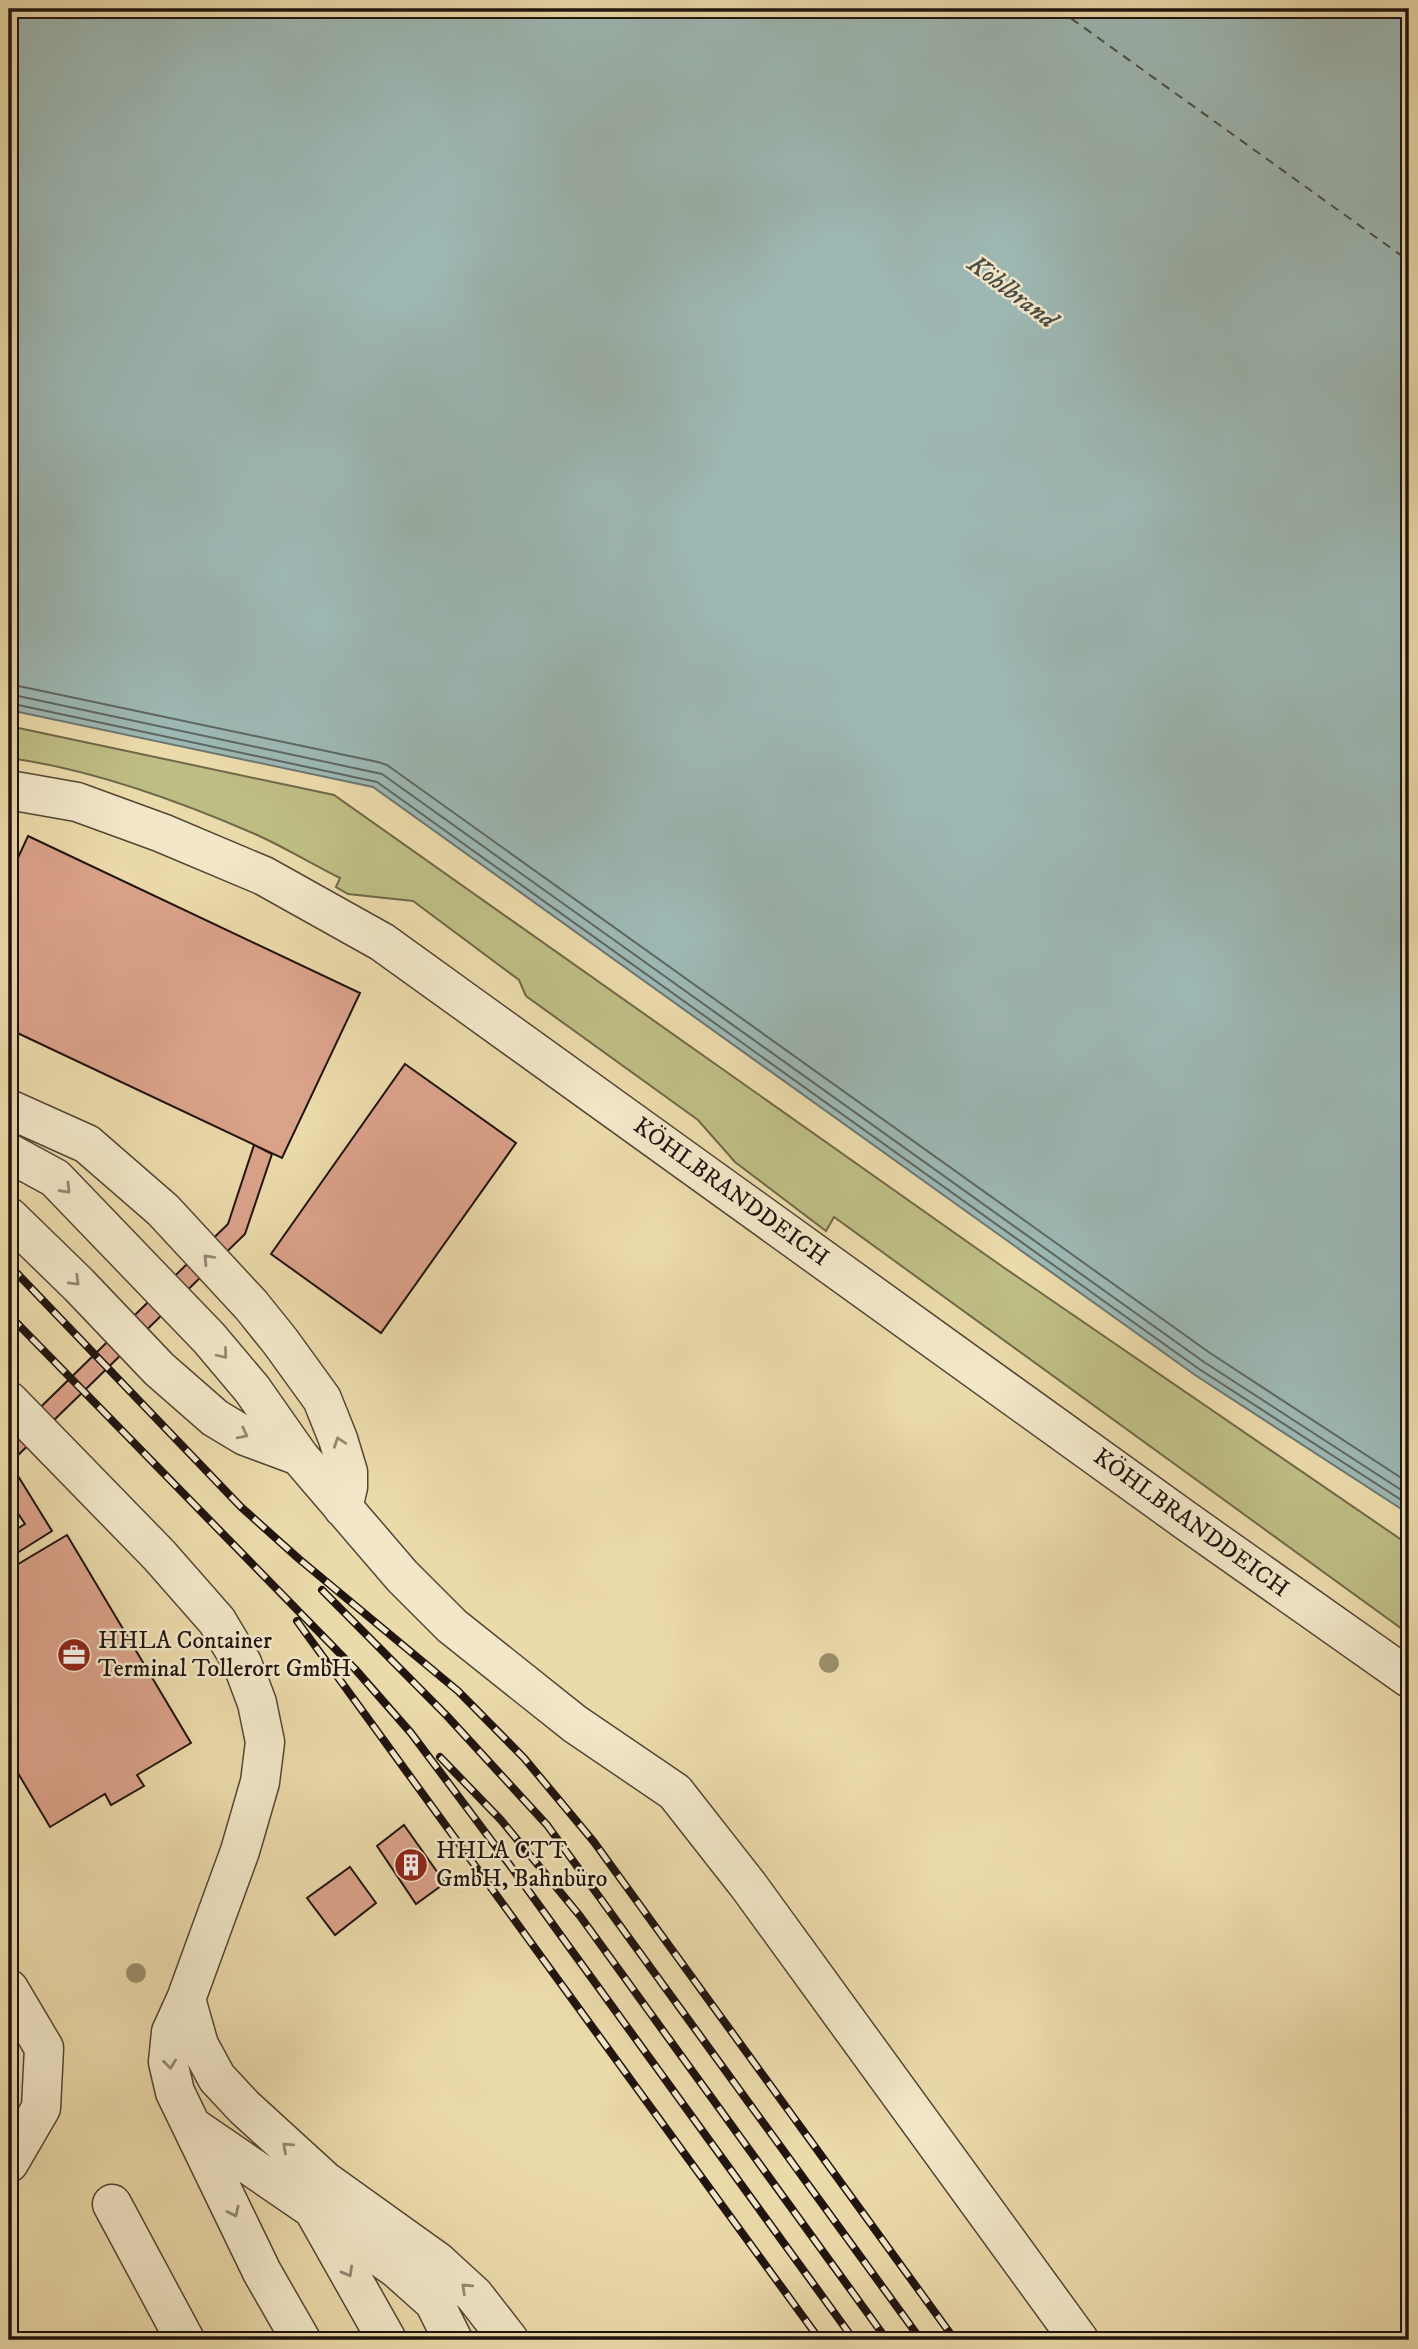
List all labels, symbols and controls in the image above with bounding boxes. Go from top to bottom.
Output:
water label: Köhlbrand [960,247,1066,338]
street label: KÖHLBRANDDEICH [627,1111,835,1273]
one-way arrow [58,1181,70,1193]
one-way arrow [203,1254,216,1267]
one-way arrow [67,1273,80,1286]
one-way arrow [214,1346,227,1358]
one-way arrow [236,1425,248,1439]
one-way arrow [333,1436,347,1448]
street label: KÖHLBRANDDEICH [1087,1442,1295,1604]
place label: HHLA Container Terminal Tollerort GmbH [98,1626,352,1684]
office icon: HHLA Container Terminal Tollerort GmbH [55,1636,93,1674]
place label: HHLA CTT GmbH, Bahnbüro [436,1836,607,1894]
building icon: HHLA CTT GmbH, Bahnbüro [392,1846,430,1884]
one-way arrow [162,2059,177,2070]
one-way arrow [282,2143,295,2156]
one-way arrow [225,2205,239,2217]
one-way arrow [340,2264,353,2277]
one-way arrow [461,2283,474,2296]

